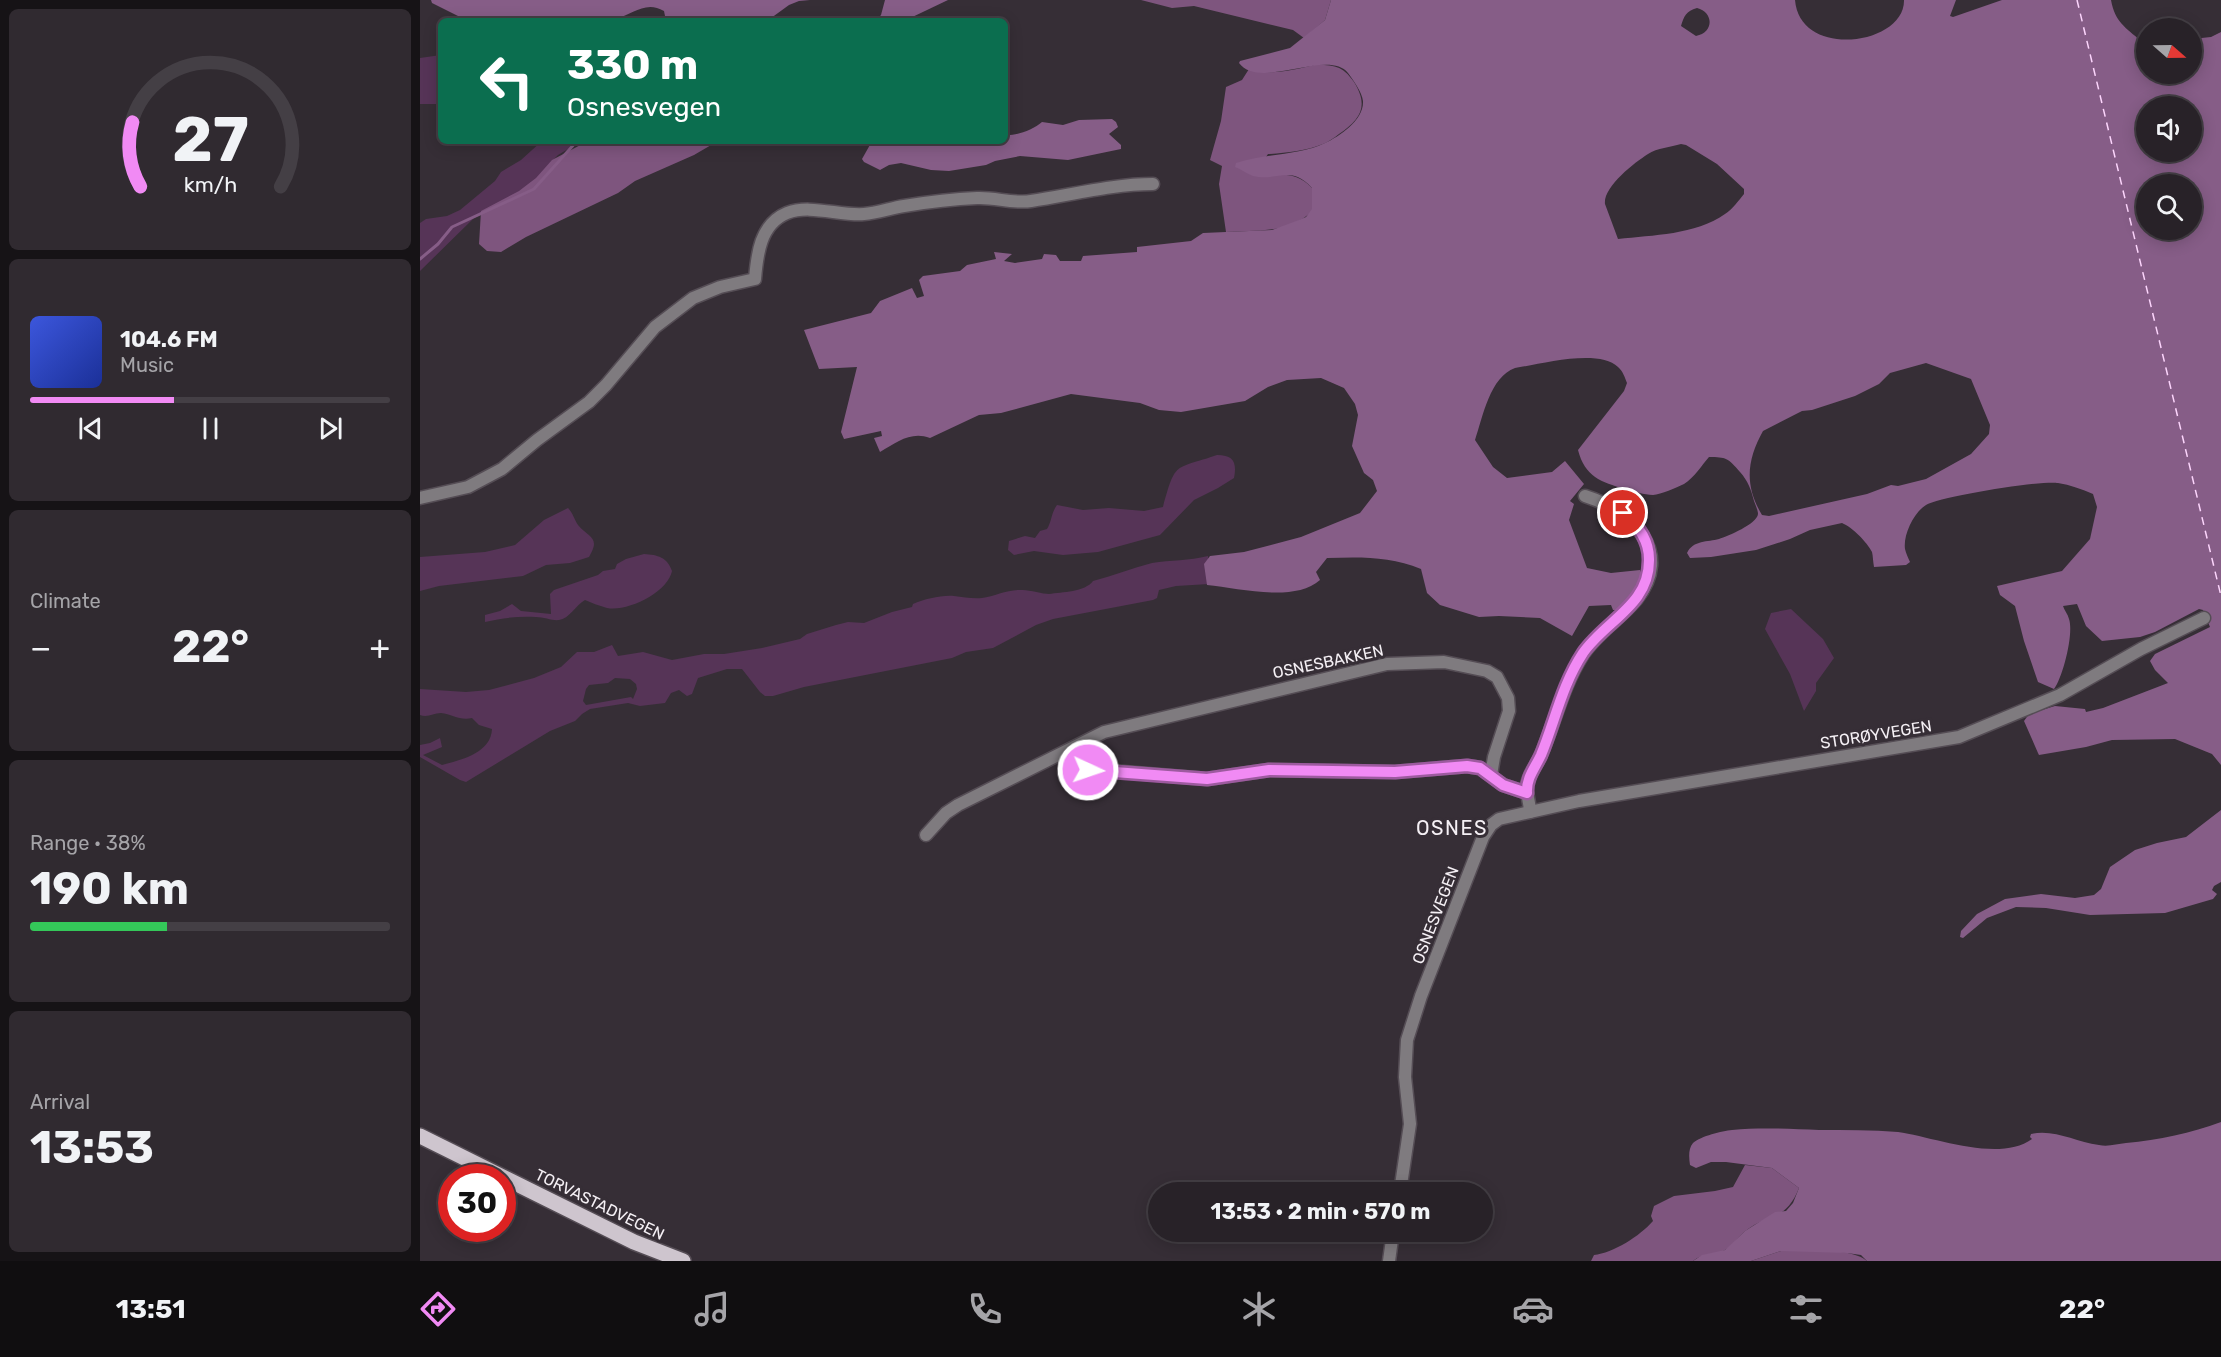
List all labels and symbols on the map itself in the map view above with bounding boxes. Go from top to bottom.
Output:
north arrow [2136,18,2202,84]
pin [1597,487,1648,538]
street label: OSNESBAKKEN [1271,640,1385,683]
street label: STORØYVEGEN [1819,716,1933,753]
position arrow [1056,738,1120,802]
district label: OSNES [1416,816,1488,840]
street label: OSNESVEGEN [1408,864,1463,967]
speed limit sign: 30 [438,1164,516,1242]
street label: TORVASTADVEGEN [532,1165,667,1244]

